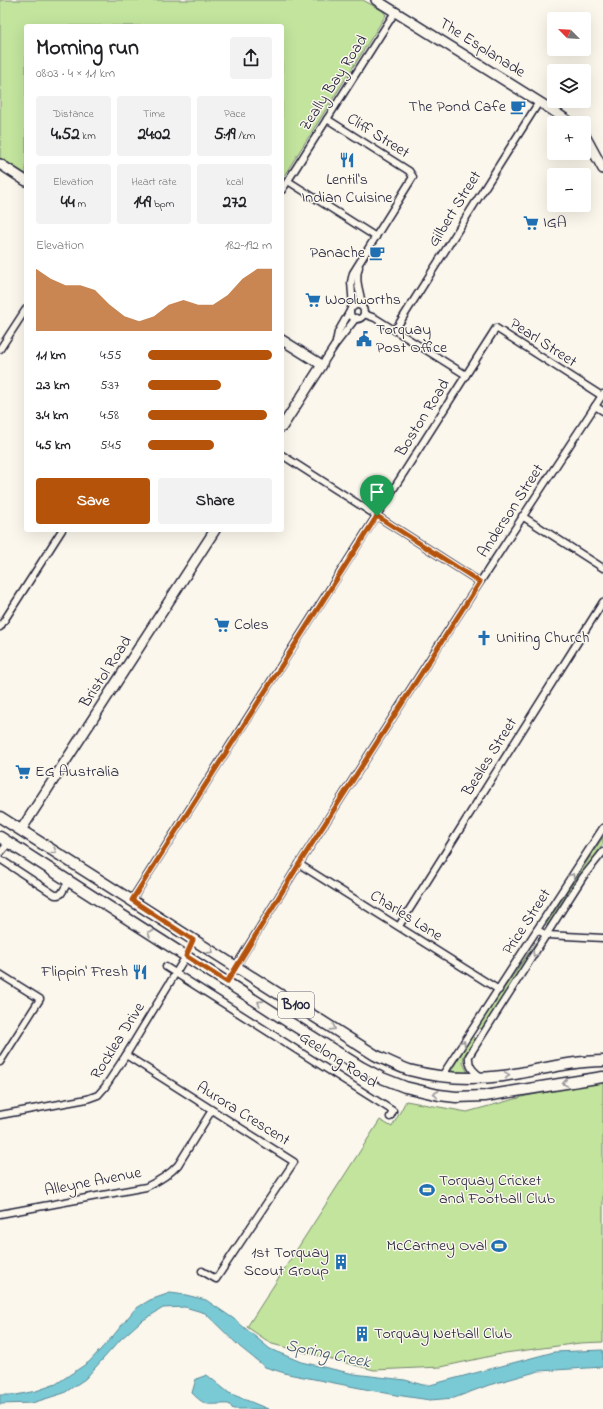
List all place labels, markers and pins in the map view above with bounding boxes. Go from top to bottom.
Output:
place label: The Pond Cafe [409,95,507,119]
cafe icon: The Pond Cafe [509,98,527,116]
restaurant icon: Lentil's Indian Cuisine [338,151,356,169]
place label: Lentil's Indian Cuisine [302,168,393,210]
place label: IGA [543,211,567,235]
supermarket icon: IGA [522,214,540,232]
place label: Panache [310,241,366,265]
cafe icon: Panache [368,244,386,262]
place label: Woolworths [325,288,401,312]
supermarket icon: Woolworths [304,291,322,309]
place label: Torquay Post Office [376,318,448,360]
public building icon: Torquay Post Office [355,330,373,348]
pin [360,475,394,516]
place label: Coles [234,613,269,637]
supermarket icon: Coles [213,616,231,634]
place label: Uniting Church [496,626,589,650]
church icon: Uniting Church [475,629,493,647]
place label: EG Australia [35,760,119,784]
supermarket icon: EG Australia [14,763,32,781]
place label: Flippin' Fresh [40,960,128,984]
restaurant icon: Flippin' Fresh [131,963,149,981]
place label: Torquay Cricket and Football Club [439,1169,556,1211]
sports icon: Torquay Cricket and Football Club [418,1181,436,1199]
place label: McCartney Oval [386,1234,487,1258]
sports icon: McCartney Oval [490,1237,508,1255]
place label: 1st Torquay Scout Group [244,1241,329,1283]
building icon: 1st Torquay Scout Group [332,1253,350,1271]
place label: Torquay Netball Club [374,1322,512,1346]
building icon: Torquay Netball Club [353,1325,371,1343]

